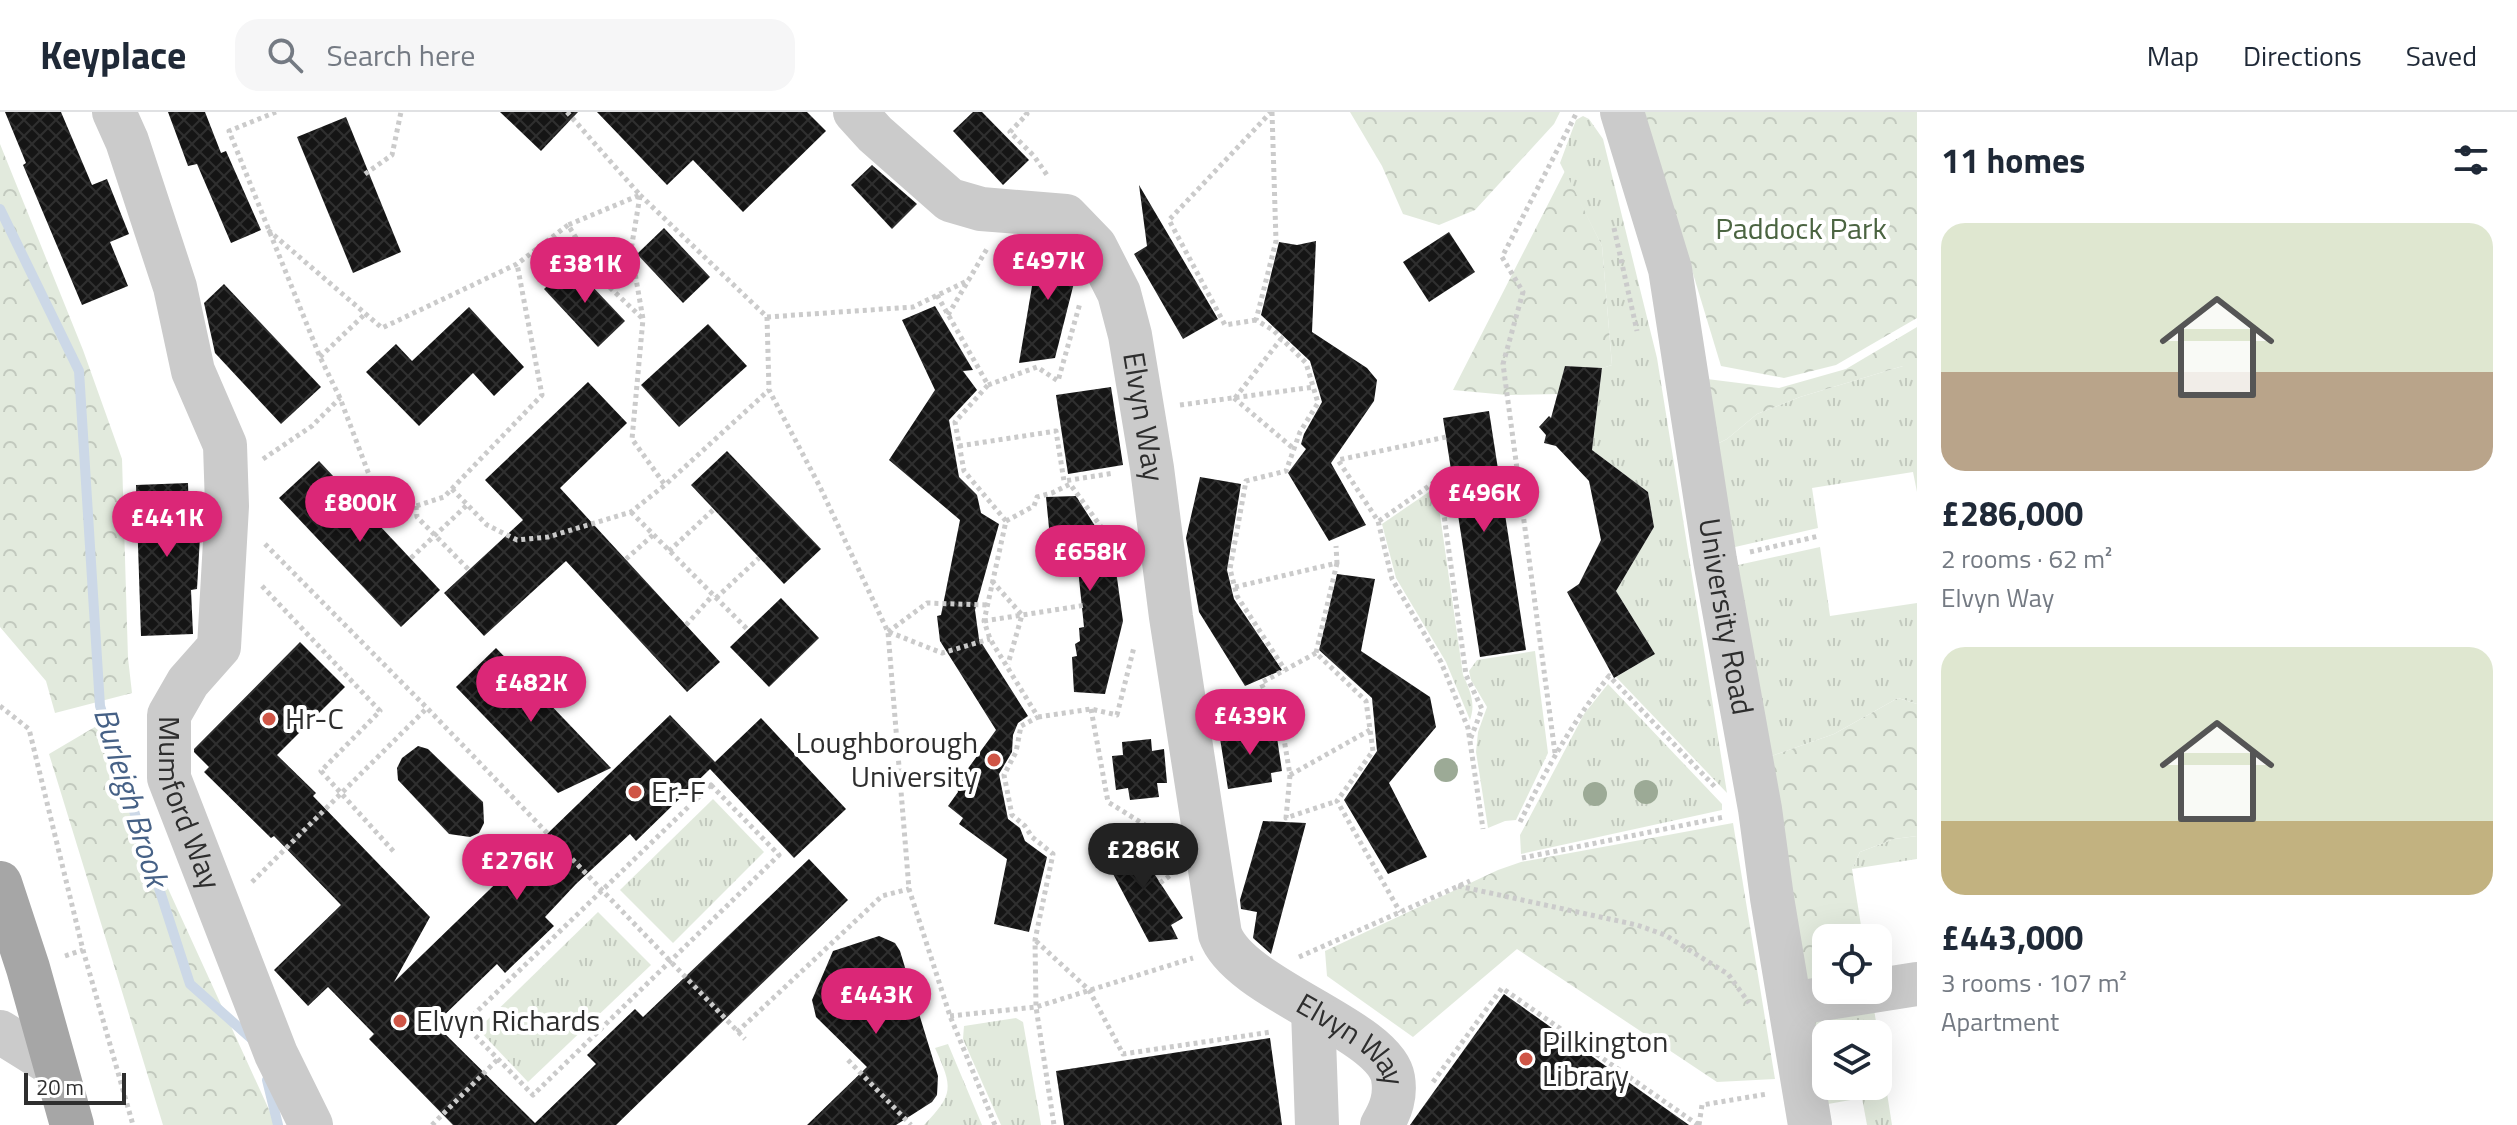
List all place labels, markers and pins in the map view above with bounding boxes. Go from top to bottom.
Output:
pin: £497K [992,234,1104,302]
pin: £381K [529,237,641,305]
pin: £496K [1428,466,1540,534]
pin: £800K [304,476,416,544]
pin: £441K [111,491,223,559]
pin: £658K [1034,525,1146,593]
pin: £482K [475,656,587,724]
pin: £439K [1194,689,1306,757]
place label: Hr-C [285,695,344,741]
marker: Hr-C [260,710,278,728]
place label: Loughborough University [795,719,978,799]
marker: Loughborough University [985,751,1003,769]
place label: Er-F [651,768,706,814]
marker: Er-F [626,783,644,801]
pin: £286K [1087,823,1199,891]
pin: £276K [461,834,573,902]
pin: £443K [820,968,932,1036]
place label: Elvyn Richards [416,997,600,1043]
marker: Elvyn Richards [391,1012,409,1030]
place label: Pilkington Library [1542,1018,1668,1098]
marker: Pilkington Library [1517,1050,1535,1068]

